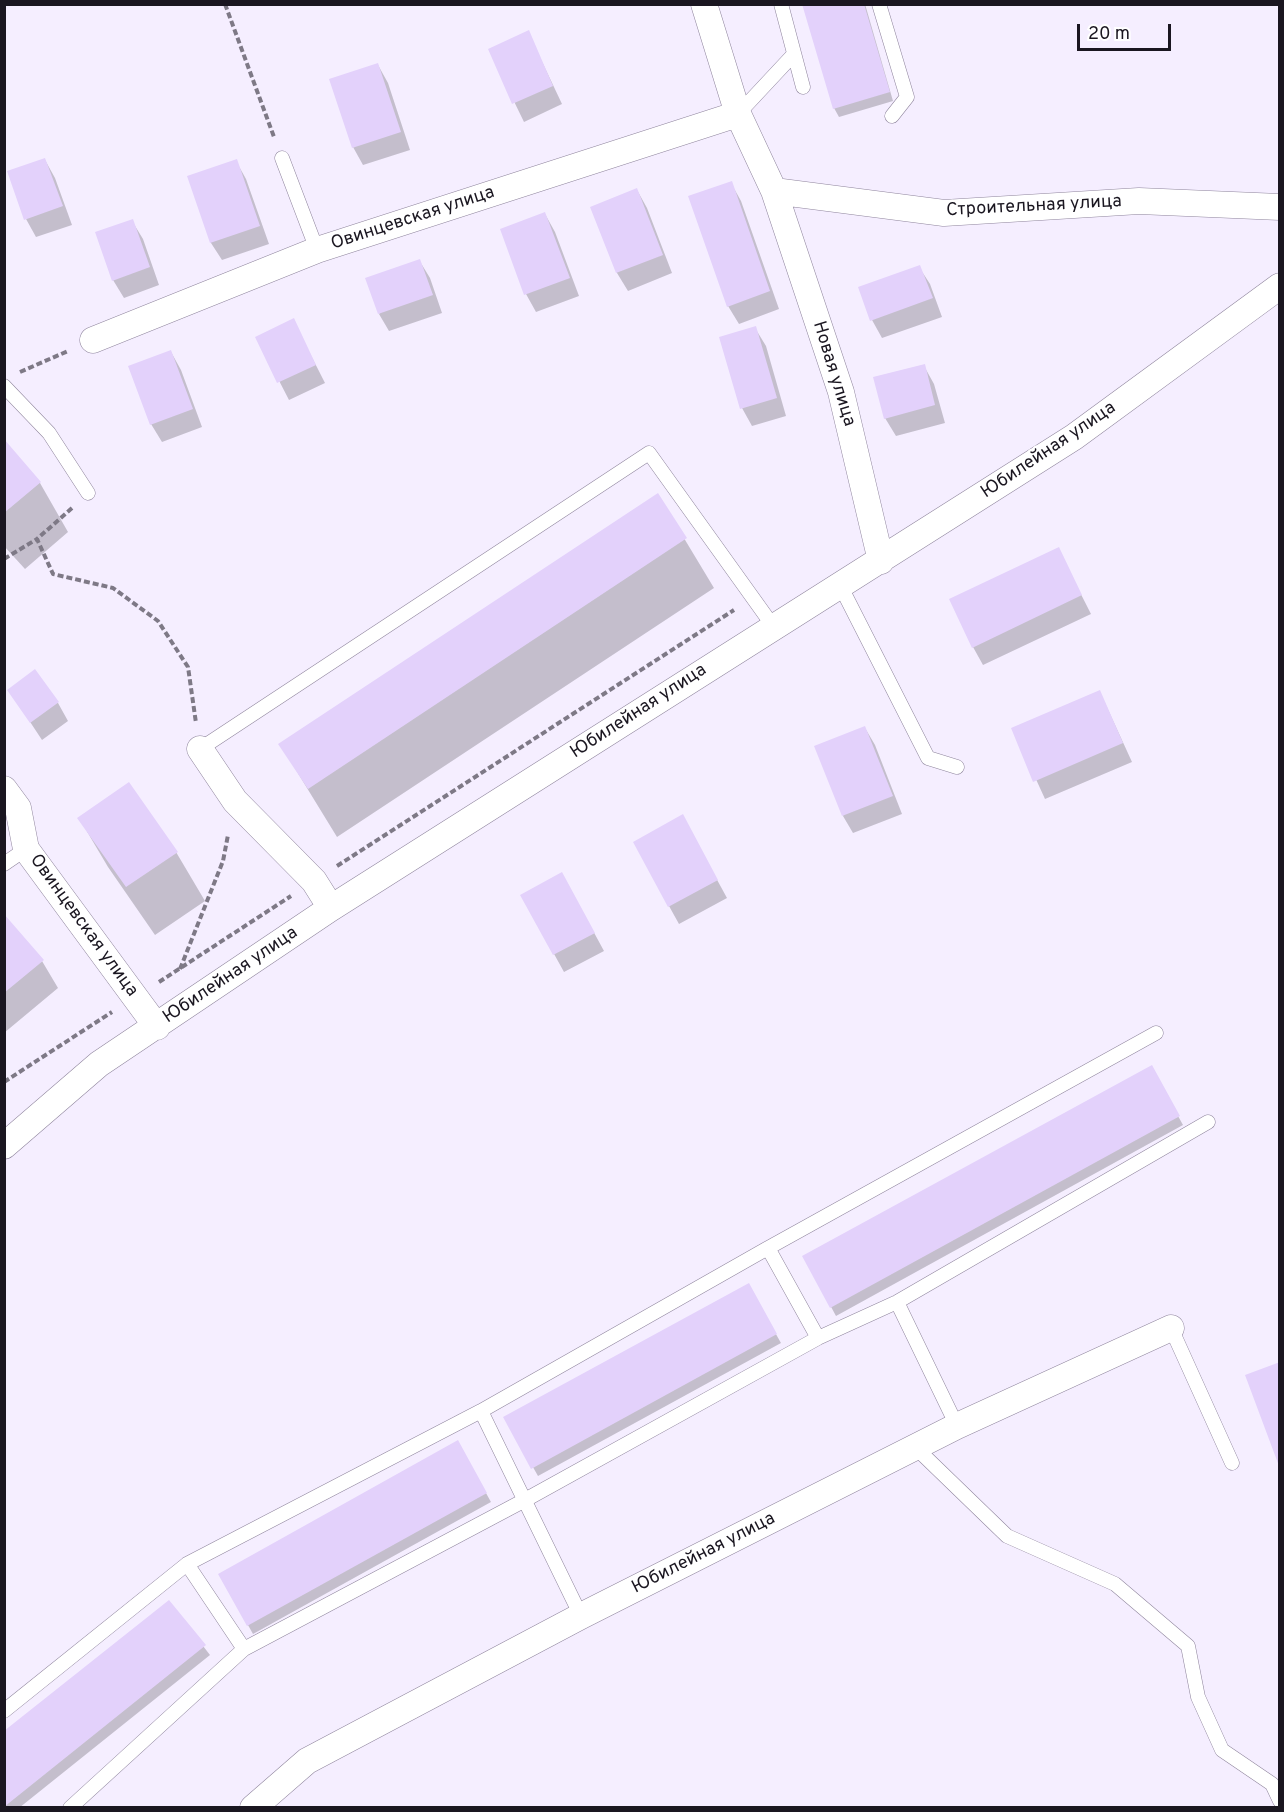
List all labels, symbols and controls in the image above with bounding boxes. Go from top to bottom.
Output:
scale bar [1080,12,1174,50]
text: 20 m [1088,23,1130,46]
street label: Овинцевская улица [328,182,498,256]
street label: Строительная улица [946,192,1122,222]
street label: Новая улица [807,319,859,429]
street label: Юбилейная улица [978,398,1120,504]
street label: Юбилейная улица [567,660,711,764]
street label: Овинцевская улица [24,851,142,1001]
street label: Юбилейная улица [160,923,302,1029]
street label: Юбилейная улица [629,1509,779,1599]

